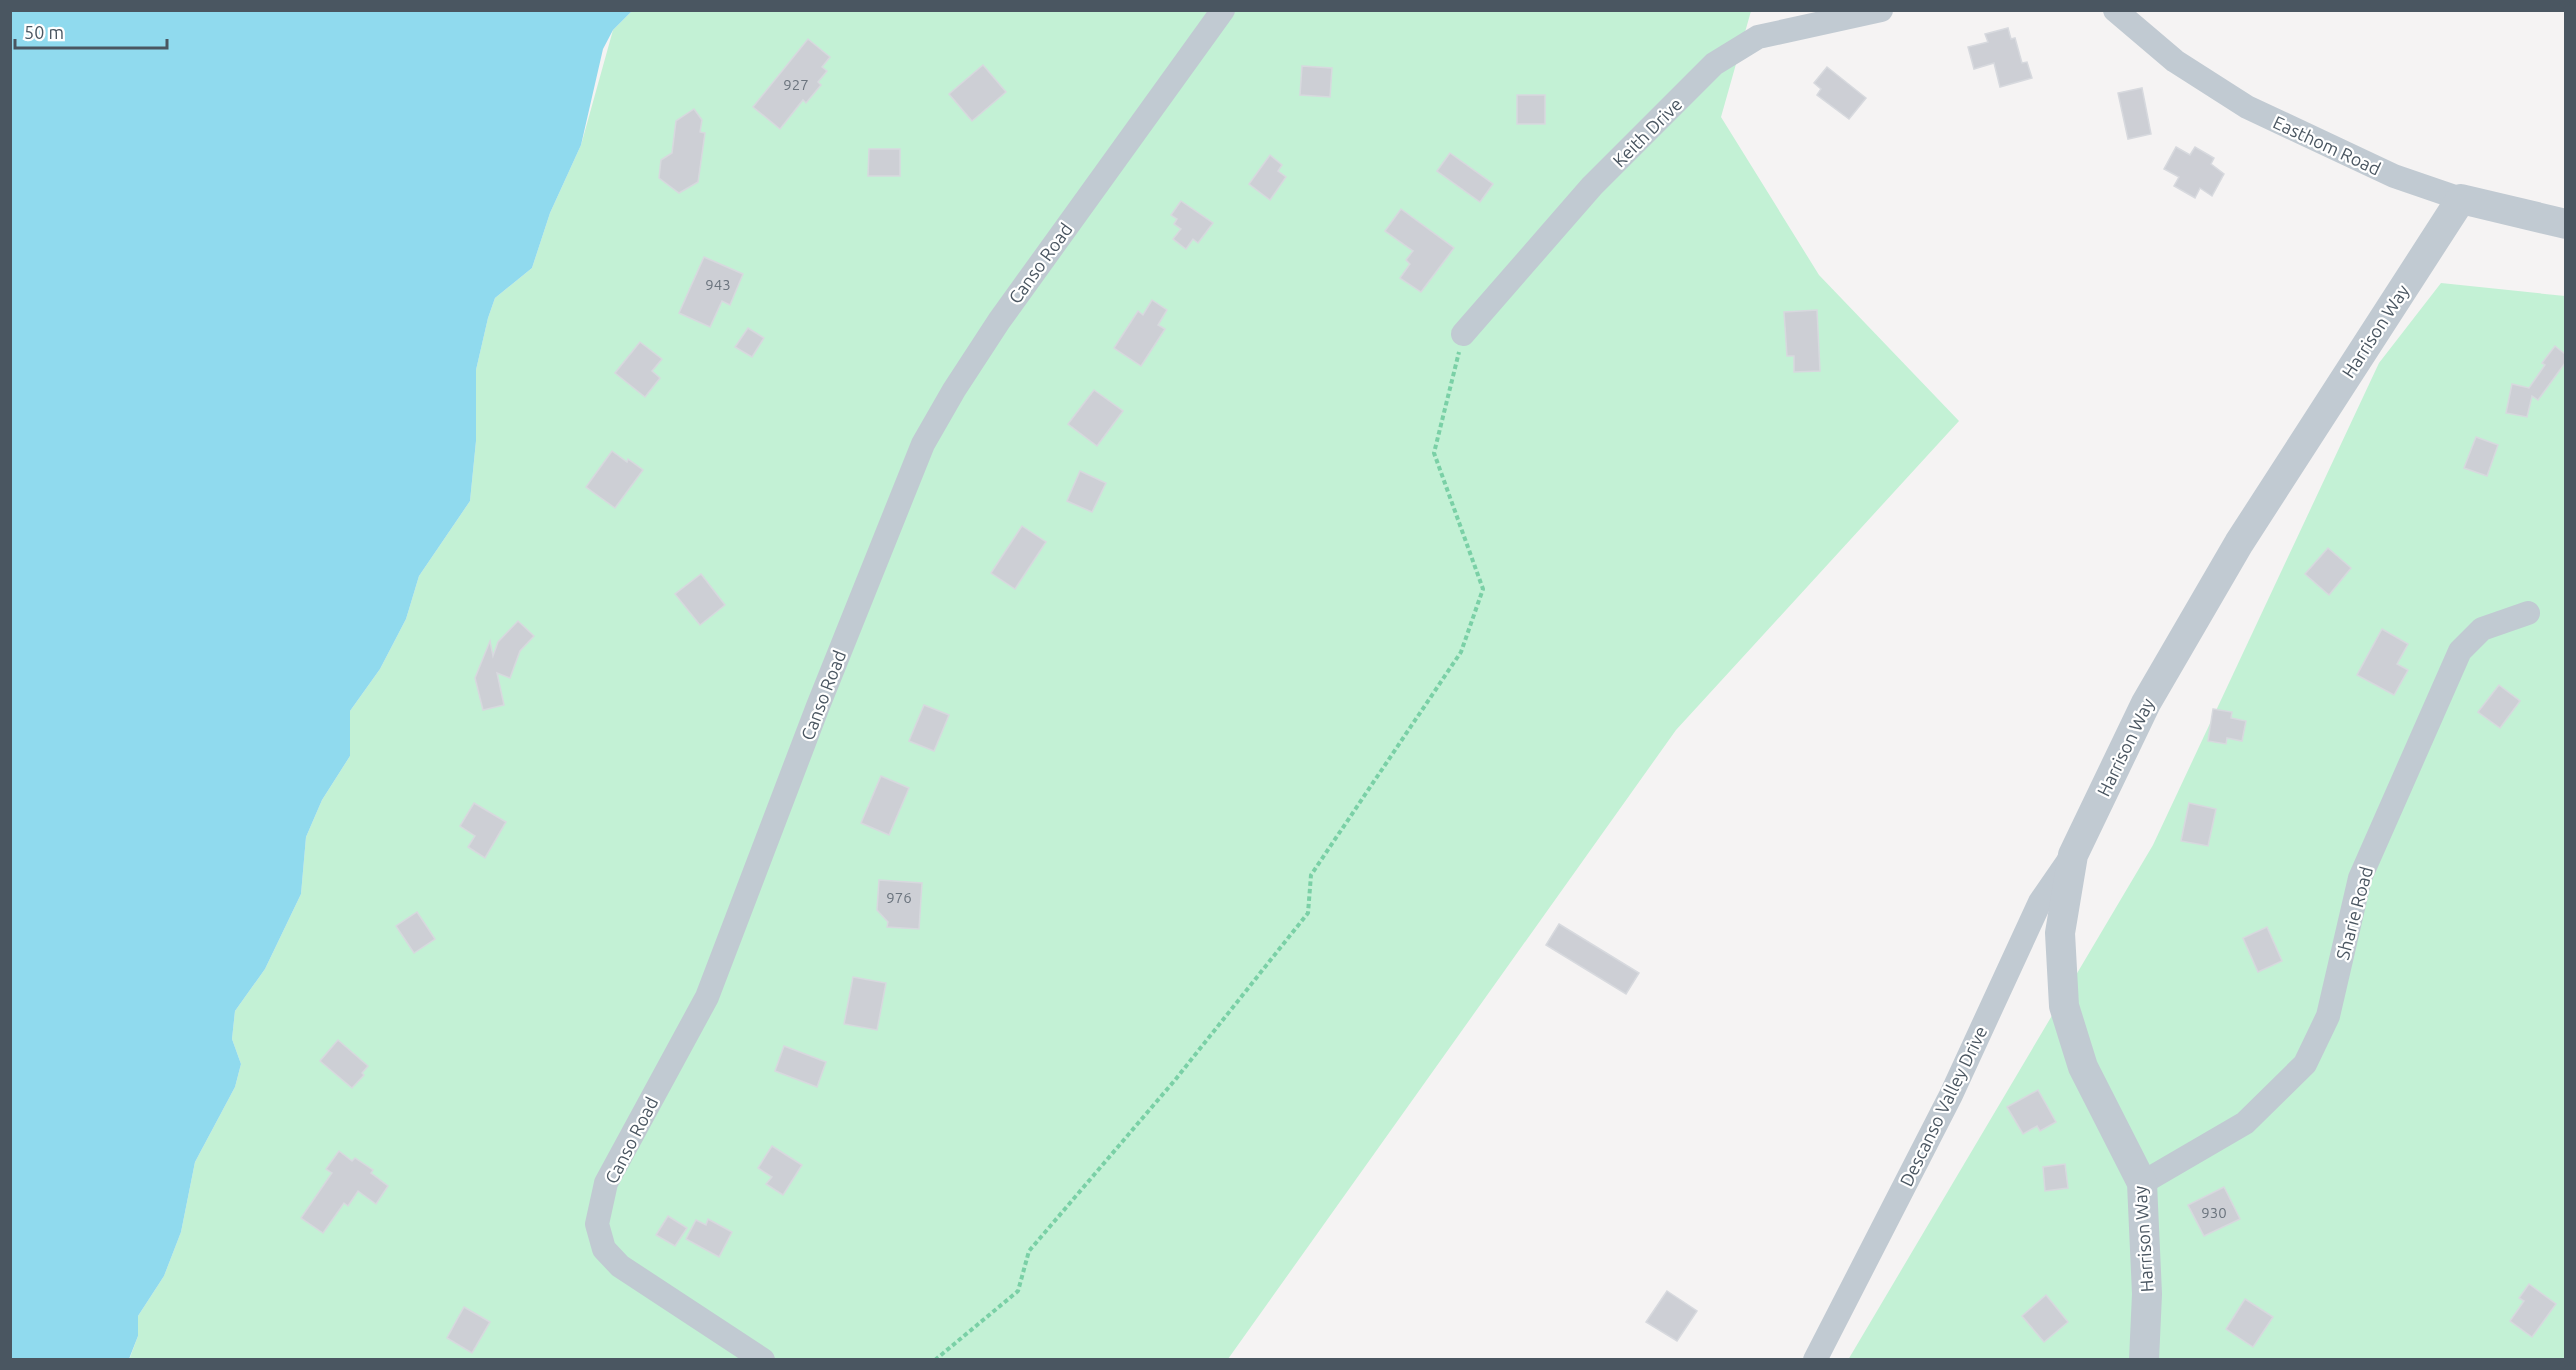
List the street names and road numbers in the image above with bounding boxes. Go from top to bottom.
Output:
street label: Keith Drive [1608,93,1686,171]
street label: Easthom Road [2270,111,2384,179]
street label: Canso Road [1004,219,1076,307]
street label: Harrison Way [2338,281,2413,381]
street label: Canso Road [797,647,849,743]
street label: Harrison Way [2093,694,2158,799]
street label: Sharie Road [2332,864,2376,962]
street label: Descanso Valley Drive [1895,1023,1991,1189]
street label: Canso Road [601,1093,661,1187]
street label: Harrison Way [2129,1185,2157,1293]

